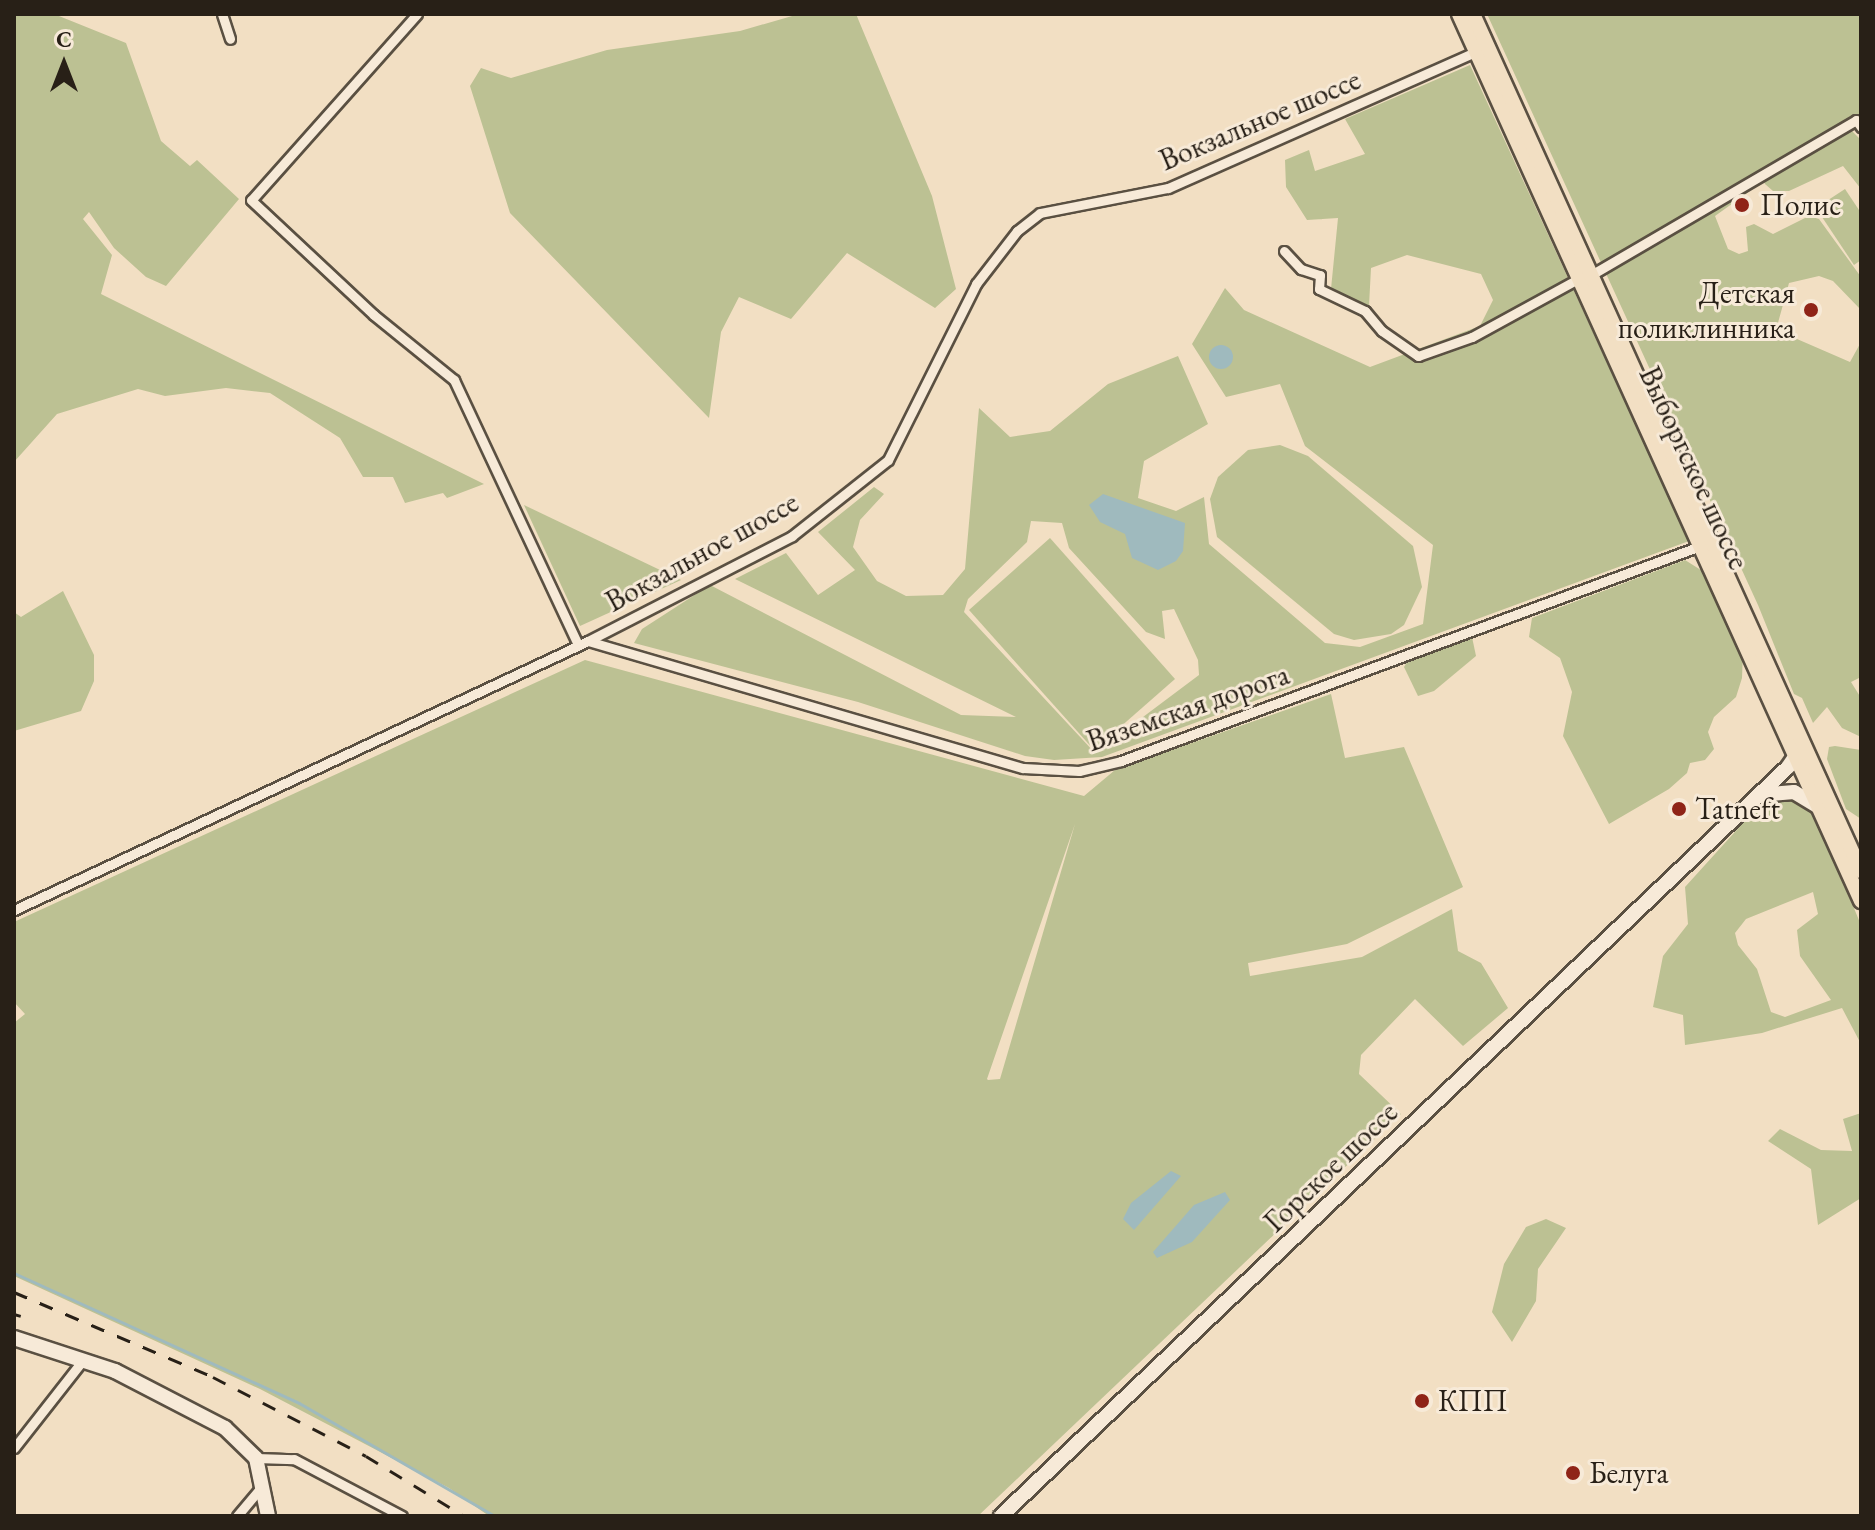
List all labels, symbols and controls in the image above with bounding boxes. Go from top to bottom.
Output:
north arrow [24,24,104,104]
text: С [56,25,72,54]
street label: Вокзальное шоссе [1154,61,1366,179]
place label: Полис [1760,187,1841,223]
marker: Полис [1731,194,1753,216]
place label: Детская поликлинника [1618,275,1795,346]
marker: Детская поликлинника [1802,301,1820,319]
street label: Выборгское шоссе [1631,361,1757,575]
street label: Вокзальное шоссе [599,484,805,620]
street label: Вяземская дорога [1082,657,1294,759]
place label: Tatneft [1695,791,1780,827]
marker: Tatneft [1670,800,1688,818]
street label: Горское шоссе [1257,1094,1405,1240]
place label: КПП [1438,1383,1508,1419]
marker: КПП [1413,1392,1431,1410]
place label: Белуга [1589,1455,1668,1491]
marker: Белуга [1564,1464,1582,1482]

